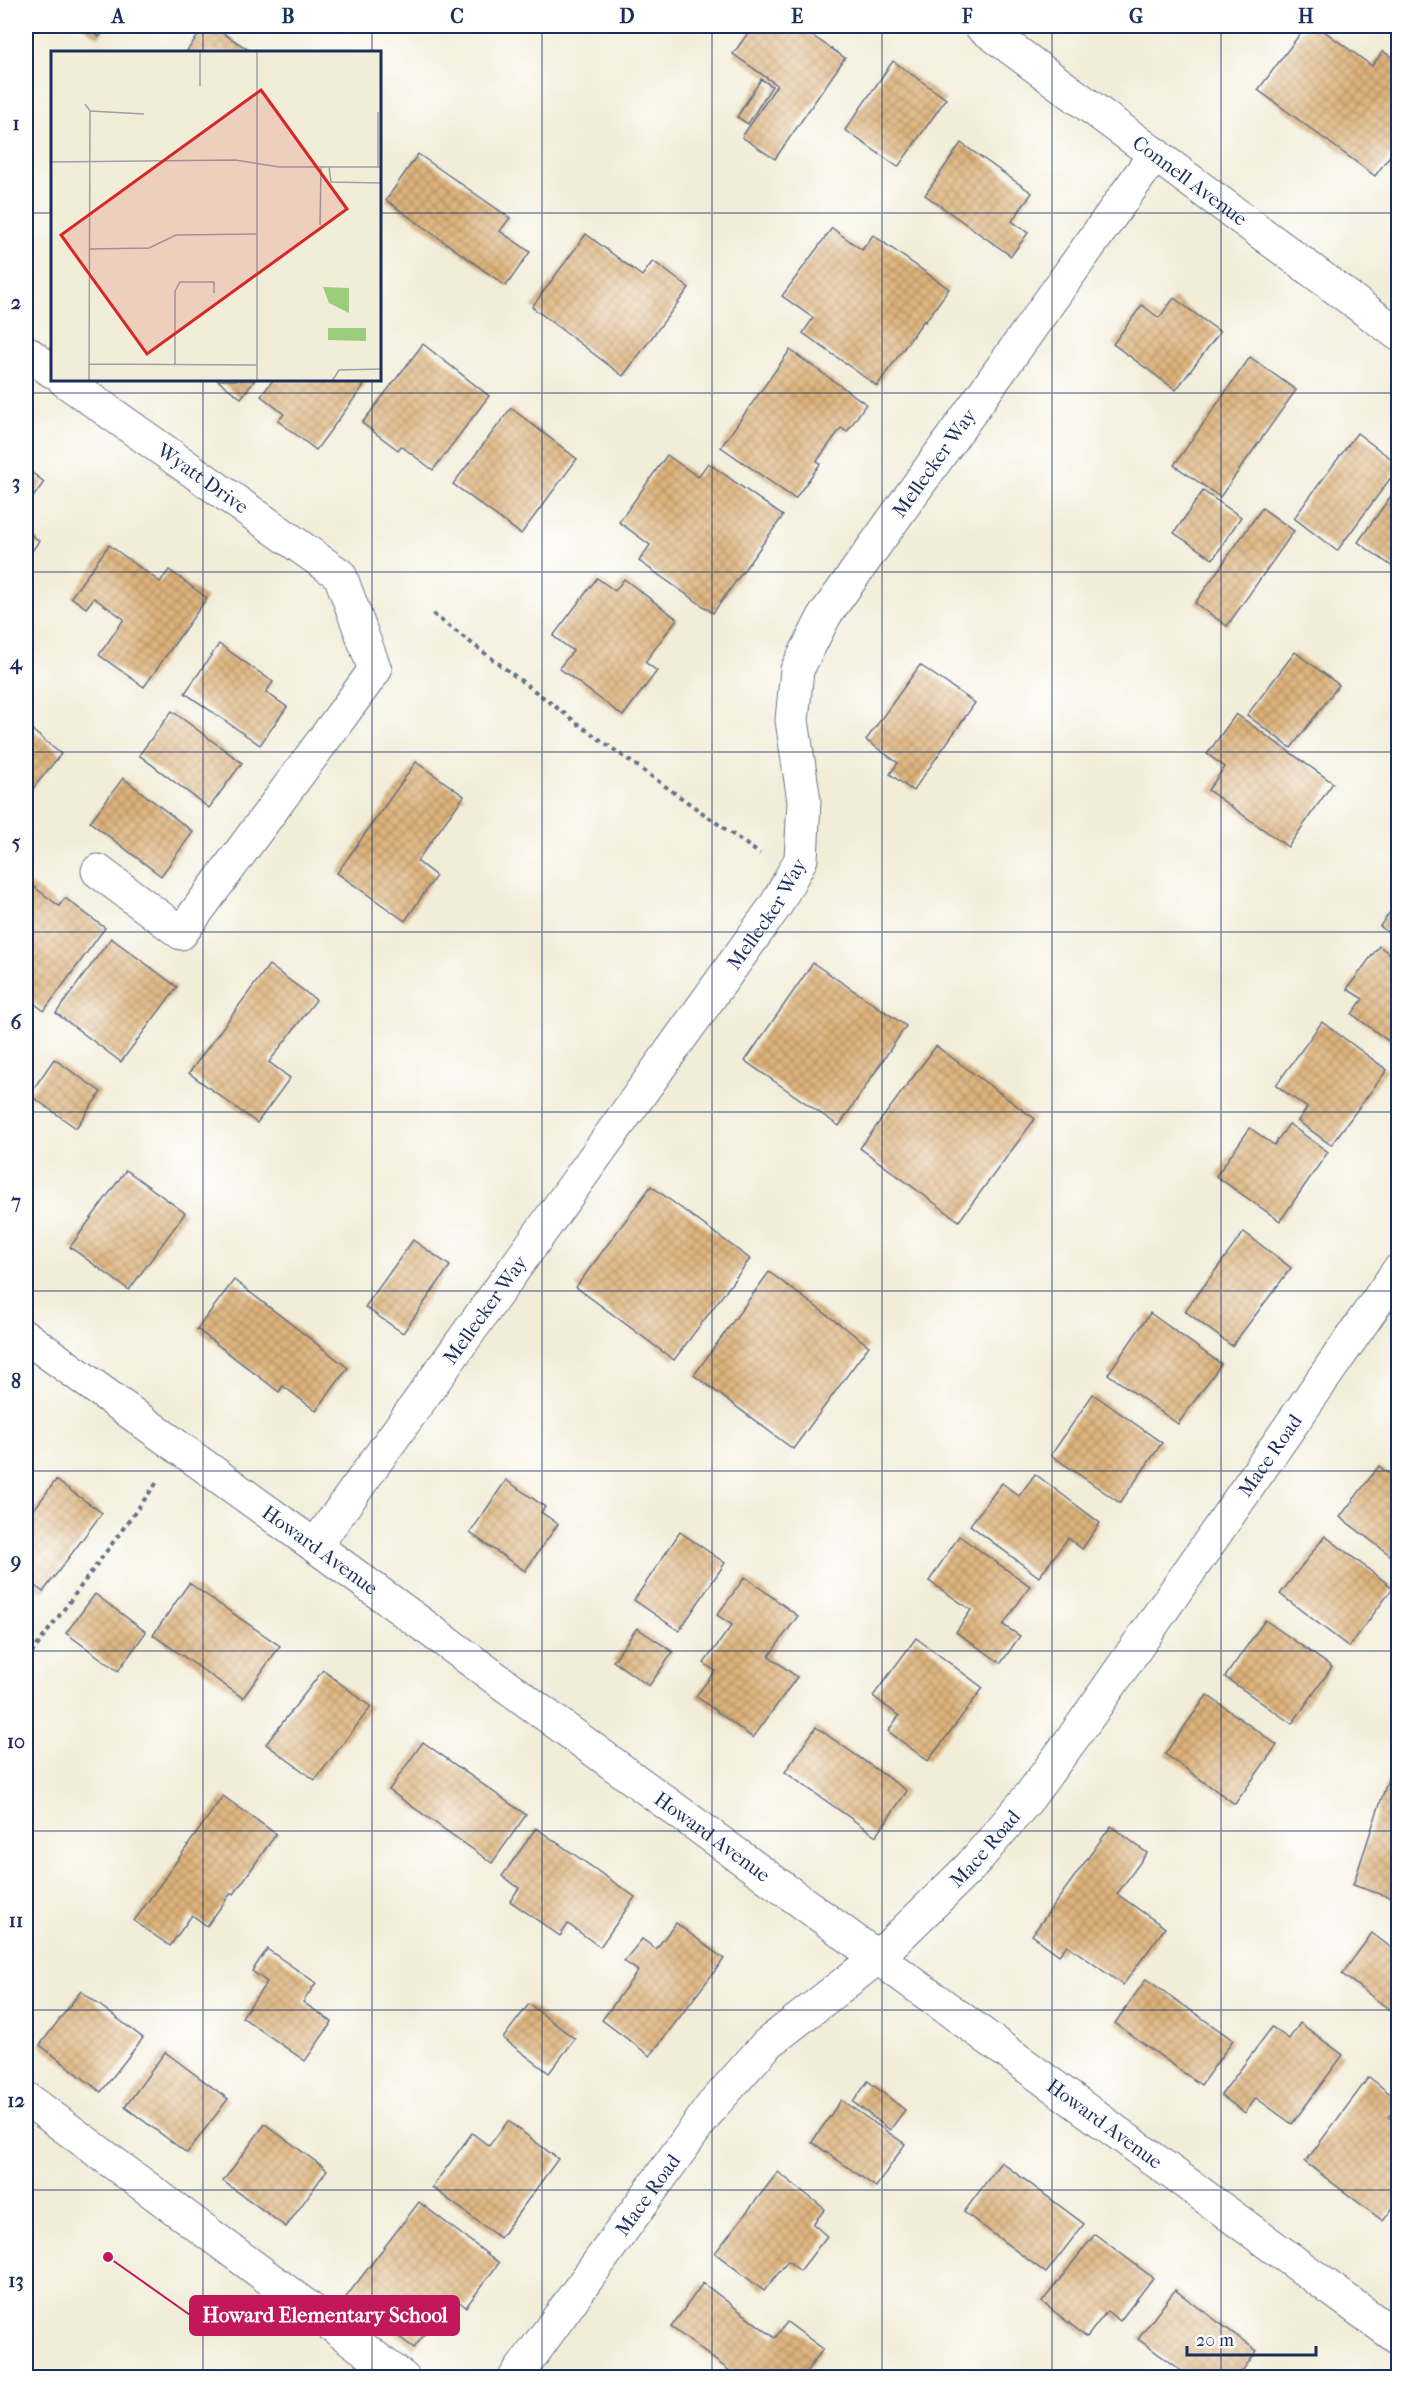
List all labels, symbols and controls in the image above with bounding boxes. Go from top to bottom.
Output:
text: A [110,5,126,28]
text: B [281,5,295,28]
text: C [450,5,464,28]
text: D [619,5,635,28]
text: E [791,5,803,28]
text: F [961,5,973,28]
text: G [1129,5,1143,28]
text: H [1298,5,1314,28]
inset map [51,51,381,381]
text: 1 [12,112,20,135]
street label: Connell Avenue [1128,131,1252,231]
text: 2 [11,291,21,314]
street label: Mellecker Way [888,403,982,522]
street label: Wyatt Drive [152,438,253,519]
text: 3 [12,471,20,494]
text: 4 [9,651,23,675]
text: 5 [12,831,21,854]
street label: Mellecker Way [722,853,812,974]
text: 6 [11,1011,23,1034]
text: 7 [10,1190,21,1213]
street label: Mellecker Way [439,1250,533,1369]
text: 8 [11,1370,21,1393]
street label: Mace Road [1234,1409,1307,1501]
street label: Howard Avenue [257,1501,382,1600]
text: 9 [10,1550,21,1573]
text: 10 [7,1730,25,1753]
street label: Howard Avenue [650,1787,774,1887]
street label: Mace Road [945,1805,1026,1892]
text: 11 [9,1909,23,1932]
street label: Howard Avenue [1042,2074,1167,2174]
text: 12 [7,2089,25,2112]
street label: Mace Road [611,2149,686,2241]
text: 13 [8,2269,24,2292]
callout: Howard Elementary School [190,2296,459,2335]
text: Howard Elementary School [202,2303,448,2327]
scale bar [1187,2319,1316,2357]
text: 20 m [1196,2330,1234,2351]

